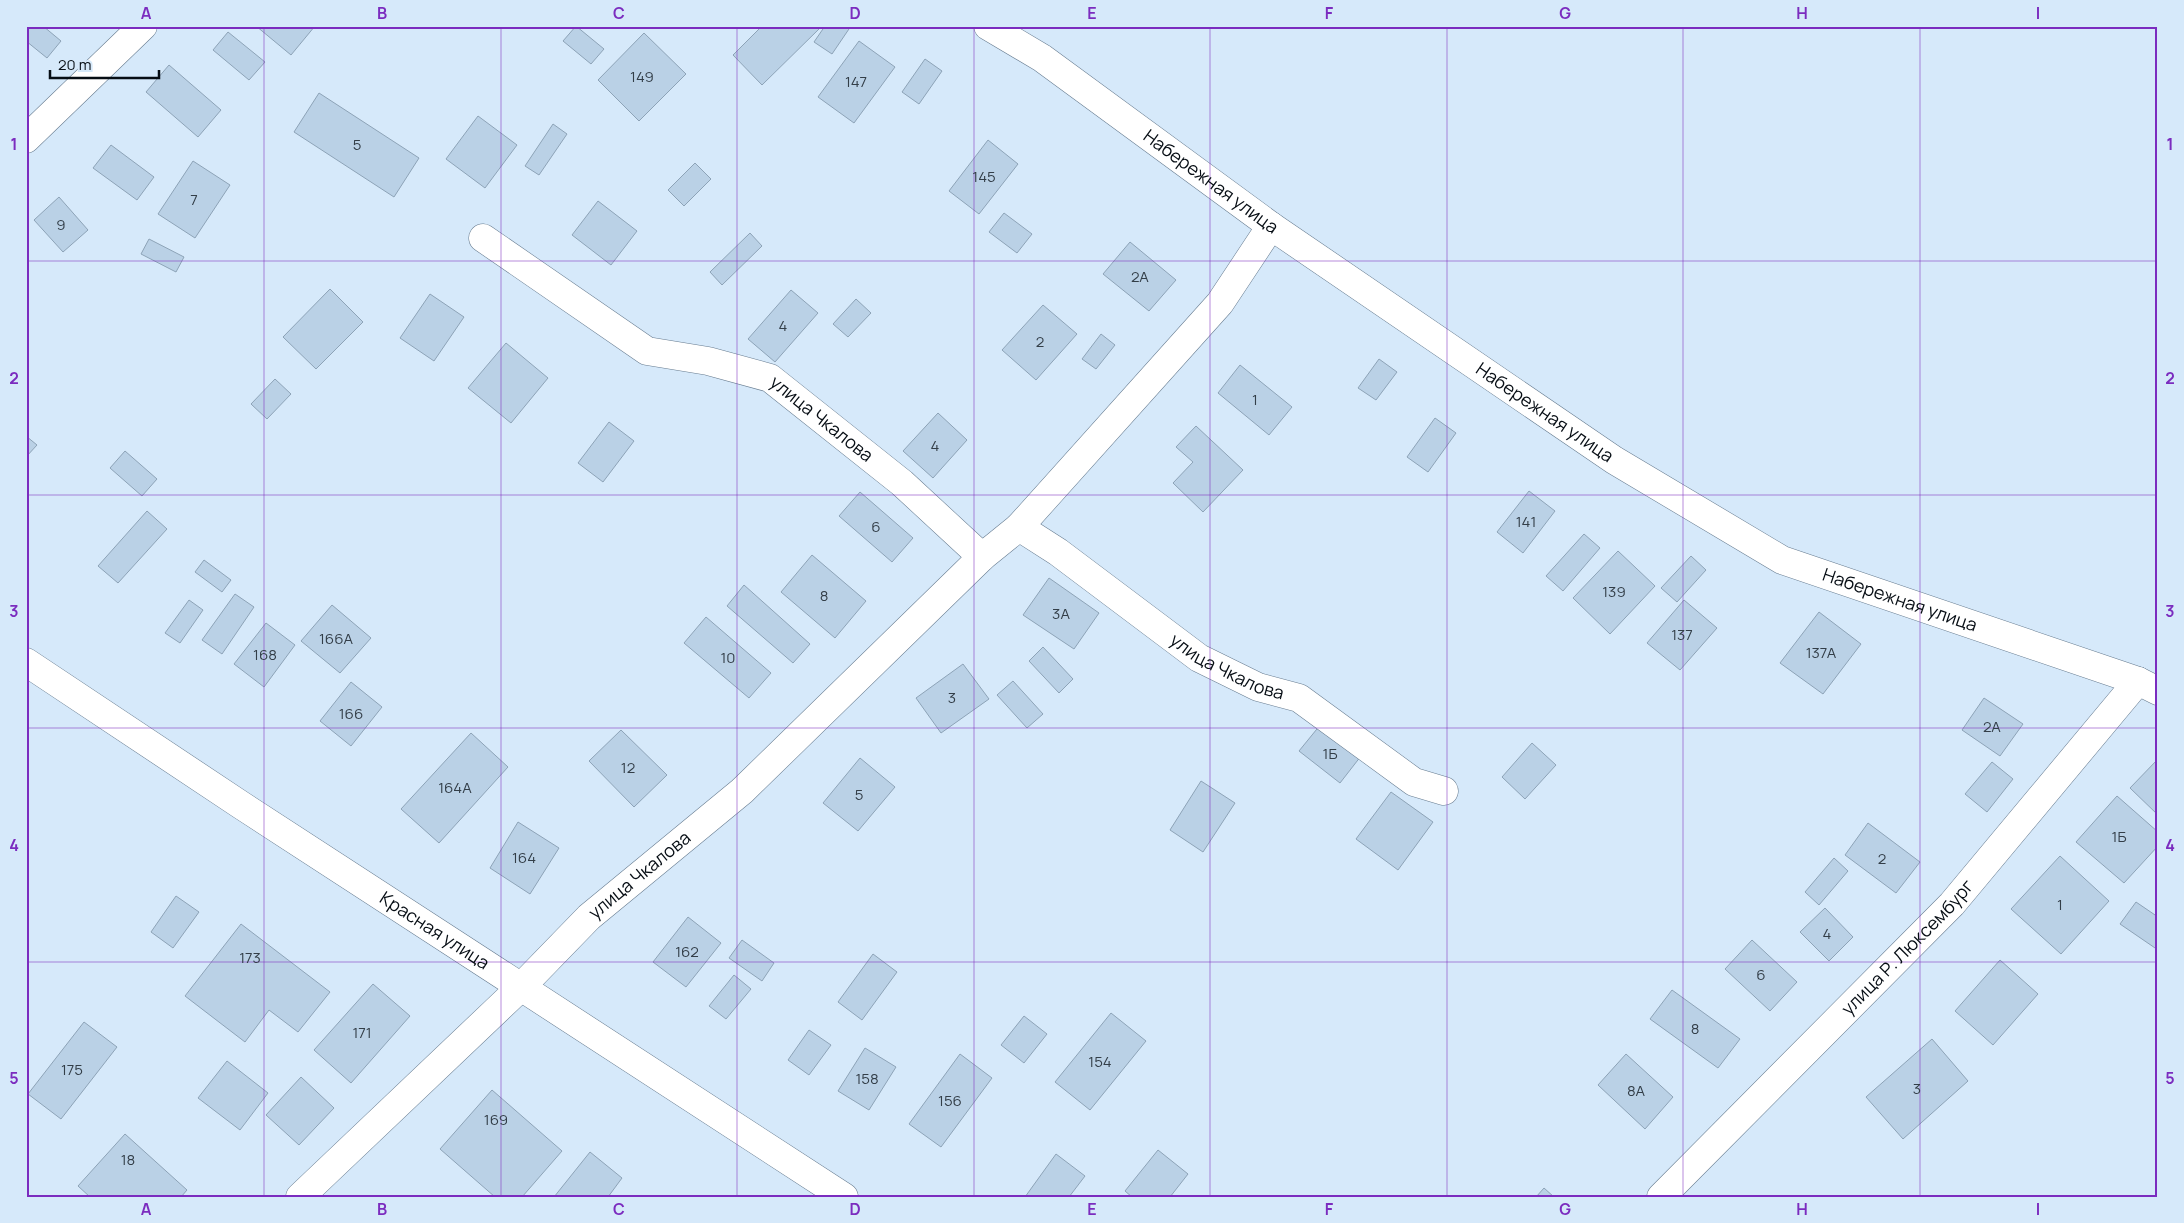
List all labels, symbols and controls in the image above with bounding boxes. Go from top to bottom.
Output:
text: A [141,2,152,24]
text: B [377,2,387,24]
text: C [613,2,625,24]
text: D [849,2,861,24]
text: E [1087,2,1097,24]
text: F [1325,2,1334,24]
text: G [1559,2,1571,24]
text: H [1796,2,1808,24]
text: I [2036,2,2040,24]
scale bar [50,48,159,80]
text: 20 m [58,54,91,75]
house number: 149 [630,66,654,87]
house number: 147 [845,71,867,92]
street label: Набережная улица [1139,123,1283,239]
text: 1 [10,133,18,155]
text: 1 [2166,133,2174,155]
house number: 5 [353,134,361,155]
house number: 145 [972,166,996,187]
house number: 7 [190,189,198,210]
house number: 9 [56,214,66,235]
house number: 2А [1131,266,1149,287]
house number: 4 [779,315,788,336]
house number: 2 [1036,331,1044,352]
street label: Набережная улица [1472,356,1619,467]
text: 2 [9,367,19,389]
text: 2 [2165,367,2175,389]
street label: улица Чкалова [765,370,879,467]
house number: 1 [1252,389,1258,410]
house number: 4 [931,435,940,456]
house number: 141 [1516,511,1536,532]
house number: 6 [871,516,881,537]
street label: Набережная улица [1820,562,1981,637]
house number: 139 [1602,581,1626,602]
house number: 8 [820,585,828,606]
text: 3 [9,600,19,622]
text: 3 [2165,600,2175,622]
house number: 3А [1052,603,1070,624]
house number: 137 [1671,624,1693,645]
street label: улица Чкалова [1166,627,1287,704]
house number: 166А [319,628,353,649]
house number: 137А [1806,642,1837,663]
house number: 168 [253,644,277,665]
house number: 10 [721,647,736,668]
house number: 3 [948,687,956,708]
house number: 166 [339,703,363,724]
house number: 2А [1983,716,2001,737]
house number: 1Б [1323,743,1337,764]
house number: 12 [621,757,635,778]
house number: 164А [438,777,472,798]
house number: 5 [855,784,863,805]
street label: улица Чкалова [583,825,695,924]
house number: 1Б [2112,826,2126,847]
text: 4 [9,834,19,856]
text: 4 [2165,834,2175,856]
house number: 164 [512,847,536,868]
house number: 2 [1878,848,1886,869]
street label: улица Р. Люксембург [1836,874,1979,1020]
street label: Красная улица [376,885,495,974]
house number: 1 [2057,894,2063,915]
house number: 4 [1823,923,1832,944]
house number: 162 [675,941,699,962]
house number: 173 [239,947,261,968]
house number: 6 [1756,964,1766,985]
house number: 8 [1691,1018,1699,1039]
house number: 171 [352,1022,372,1043]
house number: 154 [1088,1051,1112,1072]
house number: 175 [61,1059,83,1080]
text: 5 [9,1067,19,1089]
text: 5 [2165,1067,2175,1089]
house number: 158 [855,1068,879,1089]
house number: 3 [1913,1078,1921,1099]
house number: 8А [1627,1080,1646,1101]
house number: 156 [938,1090,962,1111]
house number: 169 [484,1109,508,1130]
house number: 18 [121,1149,135,1170]
text: A [141,1198,152,1220]
text: B [377,1198,387,1220]
text: C [613,1198,625,1220]
text: D [849,1198,861,1220]
text: E [1087,1198,1097,1220]
text: F [1325,1198,1334,1220]
text: G [1559,1198,1571,1220]
text: H [1796,1198,1808,1220]
text: I [2036,1198,2040,1220]

